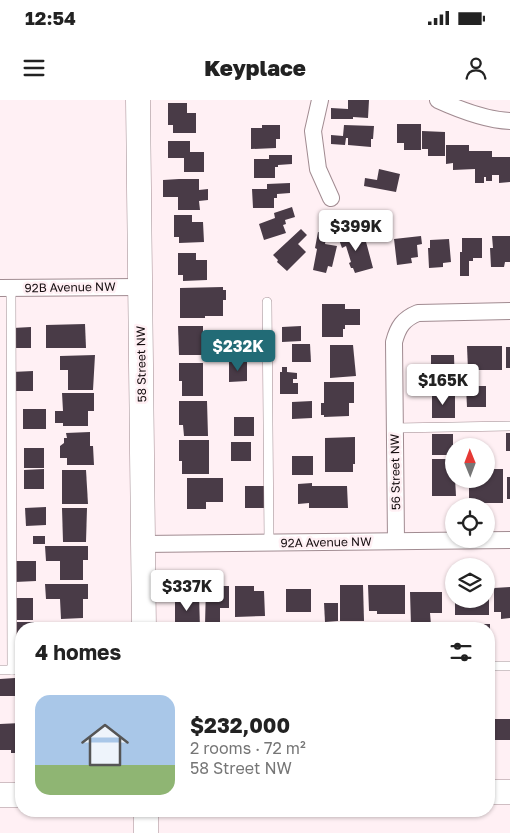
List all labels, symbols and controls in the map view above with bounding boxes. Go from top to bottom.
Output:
text: 12:54 [25,6,76,29]
icon: menu [20,54,48,82]
text: Keyplace [204,54,306,81]
icon: person [462,54,490,82]
pin: $399K [321,210,391,252]
text: $399K [330,216,382,236]
street label: 92B Avenue NW [24,279,116,295]
street label: 58 Street NW [133,325,149,402]
pin: $232K [203,330,273,372]
text: $232K [212,336,264,356]
pin: $165K [408,364,478,406]
text: $165K [418,370,468,390]
street label: 56 Street NW [387,433,403,510]
north arrow [445,438,495,488]
map controls [445,438,495,608]
button: locate [445,498,495,548]
street label: 92A Avenue NW [280,534,372,550]
button: layers [445,558,495,608]
pin: $337K [152,570,222,612]
text: $337K [162,576,212,596]
icon: filters [447,638,475,666]
text: 4 homes [35,639,121,665]
text: $232,000 [190,712,290,738]
icon: home [75,715,135,775]
text: 2 rooms · 72 m² [190,738,306,758]
text: 58 Street NW [190,758,292,778]

